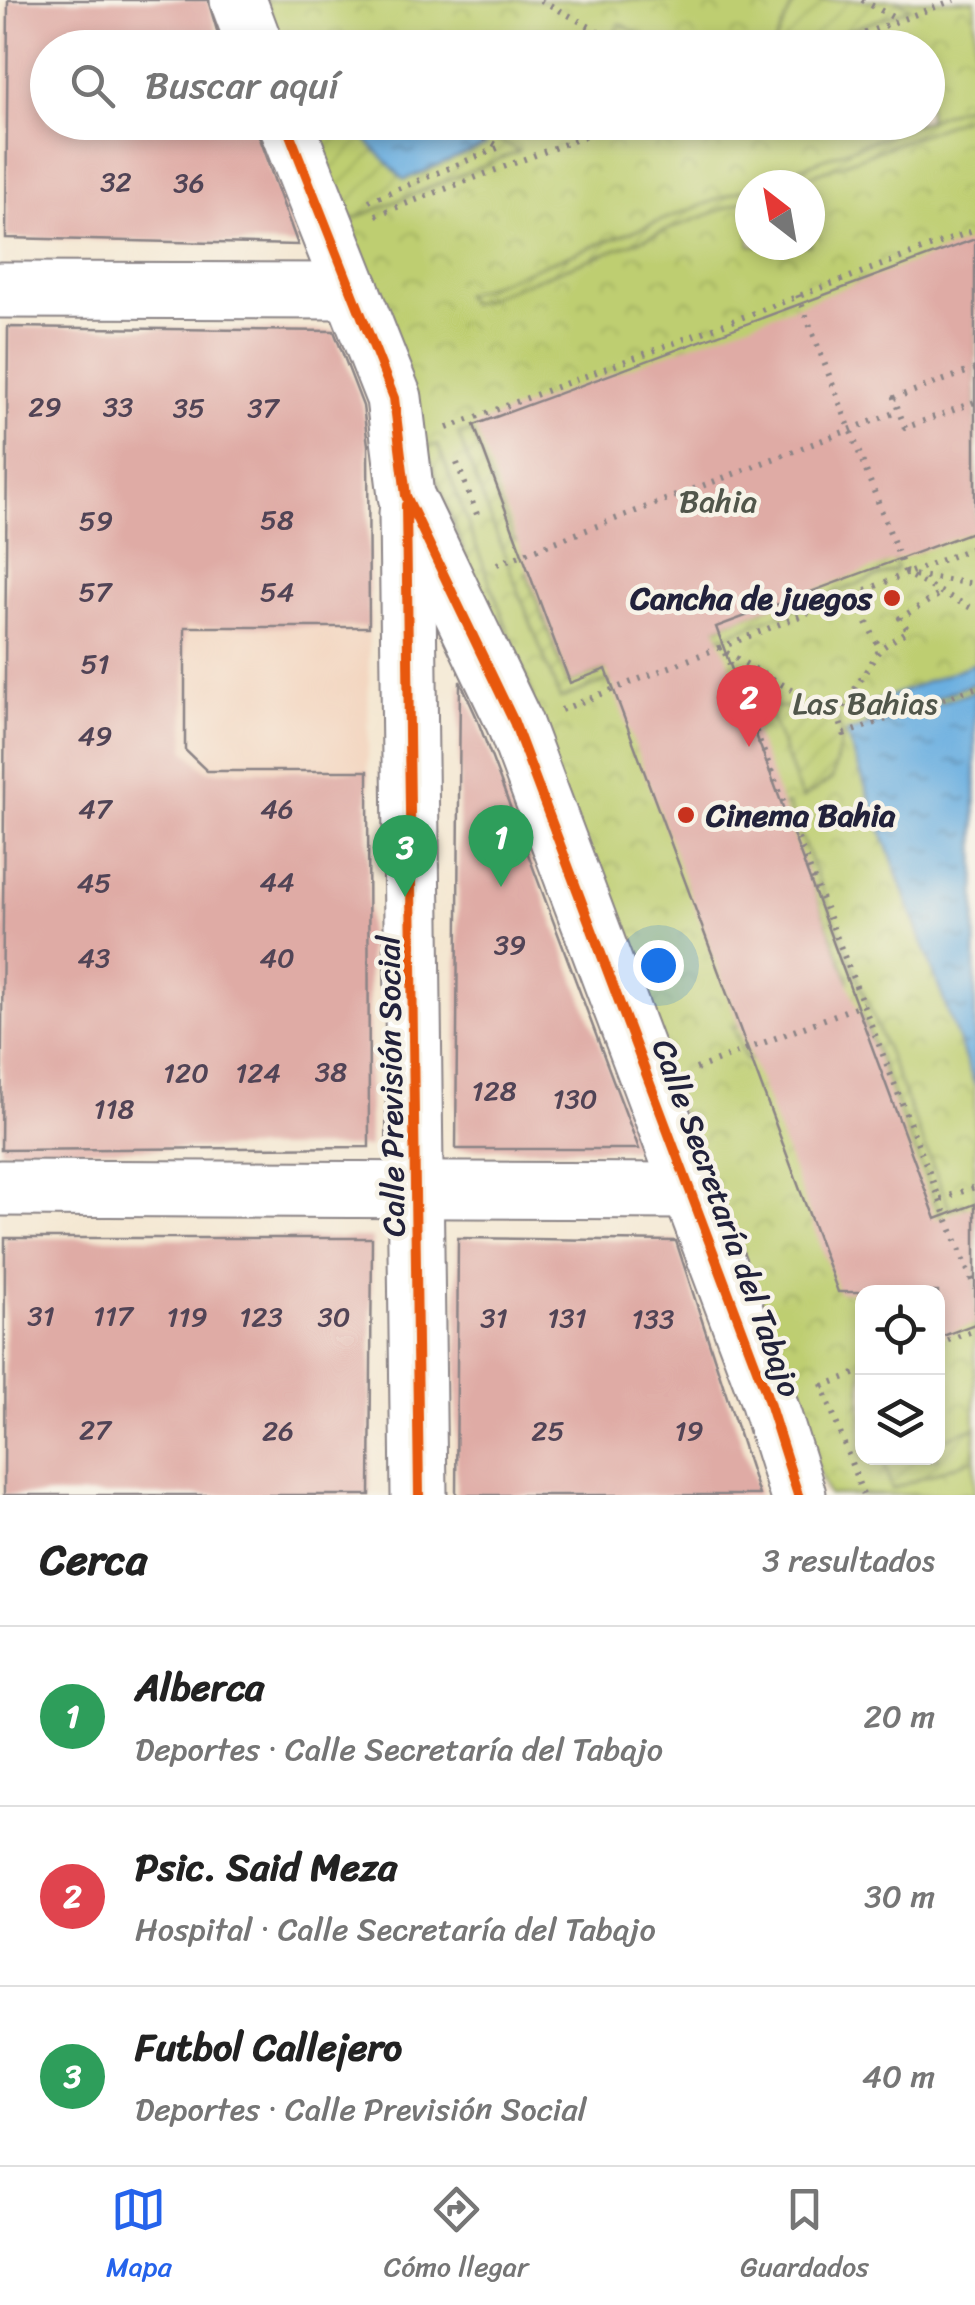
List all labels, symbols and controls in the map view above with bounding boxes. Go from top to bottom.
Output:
search box [30,30,945,140]
text: Buscar aquí [145,52,339,119]
icon: search [65,58,120,113]
house number: 32 [100,157,132,206]
house number: 36 [173,158,205,207]
north arrow [735,170,825,260]
house number: 29 [28,382,62,431]
house number: 33 [103,382,133,431]
house number: 35 [173,383,205,432]
house number: 37 [247,383,281,432]
park label: Bahia [679,473,757,530]
house number: 58 [260,495,294,544]
house number: 59 [79,496,113,545]
house number: 57 [78,567,114,616]
house number: 54 [260,567,294,616]
place label: Cancha de juegos [629,570,873,627]
marker: Cancha de juegos [881,587,903,609]
house number: 51 [80,639,110,688]
pin: 2 [716,664,782,747]
park label: Las Bahias [792,675,938,732]
house number: 49 [78,711,112,760]
house number: 47 [78,784,114,833]
house number: 46 [260,784,294,833]
place label: Cinema Bahia [705,787,896,844]
pin: 1 [468,804,534,887]
marker: Cinema Bahia [675,804,697,826]
pin: 3 [372,814,438,897]
house number: 44 [259,857,295,906]
house number: 45 [77,858,111,907]
house number: 39 [494,920,526,969]
house number: 43 [78,933,110,982]
house number: 40 [259,933,295,982]
street label: Calle Previsión Social [360,934,423,1237]
your location [633,940,684,991]
street label: Calle Secretaría del Tabajo [635,1031,818,1406]
house number: 38 [315,1047,347,1096]
house number: 120 [163,1048,209,1097]
house number: 124 [235,1048,281,1097]
house number: 128 [471,1066,517,1115]
house number: 130 [552,1074,598,1123]
house number: 118 [94,1084,135,1133]
map controls [855,1285,945,1465]
button: locate [855,1285,945,1375]
house number: 31 [27,1291,55,1340]
house number: 117 [93,1291,135,1340]
house number: 119 [166,1292,208,1341]
house number: 123 [239,1292,283,1341]
house number: 30 [317,1292,351,1341]
house number: 31 [480,1293,508,1342]
house number: 131 [547,1293,587,1342]
house number: 133 [632,1294,674,1343]
button: layers [855,1375,945,1465]
house number: 27 [79,1405,113,1454]
house number: 26 [262,1406,294,1455]
house number: 25 [531,1406,565,1455]
house number: 19 [674,1406,704,1455]
text: Cerca [40,1523,147,1597]
text: 3 resultados [762,1532,935,1589]
text: Alberca [135,1654,264,1721]
text: 1 [66,1688,79,1745]
text: 20 m [863,1688,935,1745]
text: Deportes · Calle Secretaría del Tabajo [135,1721,663,1778]
text: Psic. Said Meza [135,1834,397,1901]
text: 2 [63,1868,82,1925]
text: 30 m [864,1868,935,1925]
text: Hospital · Calle Secretaría del Tabajo [135,1901,656,1958]
text: Futbol Callejero [135,2014,402,2081]
text: 3 [64,2048,81,2105]
text: 40 m [862,2048,935,2105]
text: Deportes · Calle Previsión Social [135,2081,587,2138]
tab: Mapa [106,2182,172,2291]
tab: Cómo llegar [384,2182,528,2291]
tab: Guardados [740,2182,869,2291]

